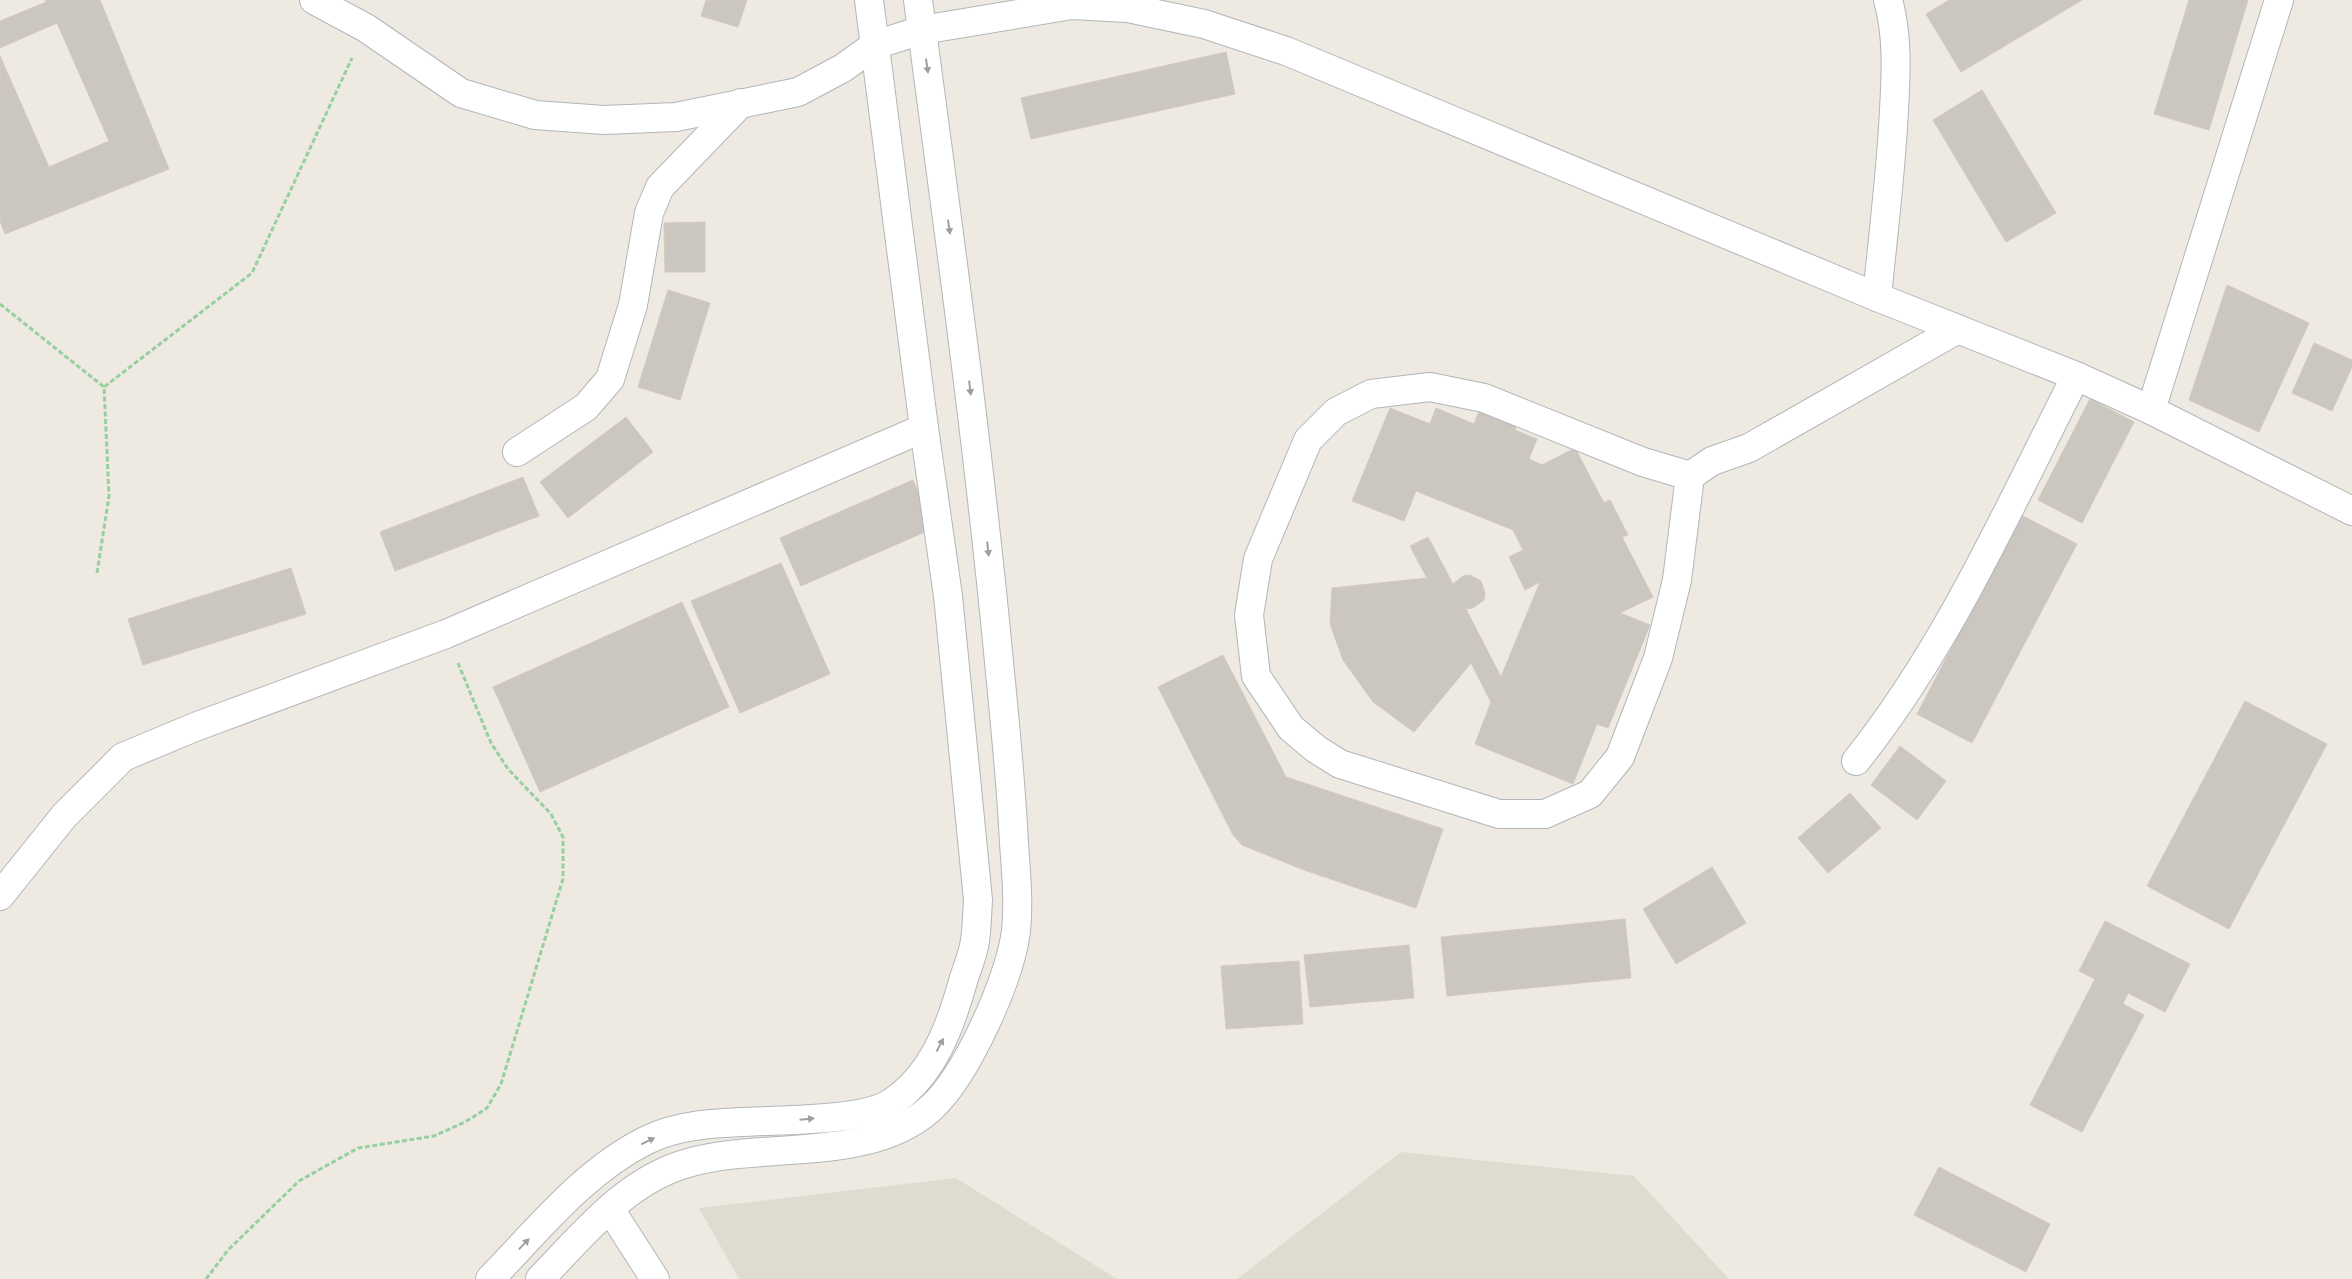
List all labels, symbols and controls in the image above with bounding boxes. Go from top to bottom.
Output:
one-way arrow [923,58,931,74]
one-way arrow [945,219,953,235]
one-way arrow [966,380,974,396]
one-way arrow [984,542,992,558]
one-way arrow [936,1038,944,1052]
one-way arrow [800,1115,816,1123]
one-way arrow [640,1136,655,1145]
one-way arrow [518,1238,530,1250]

